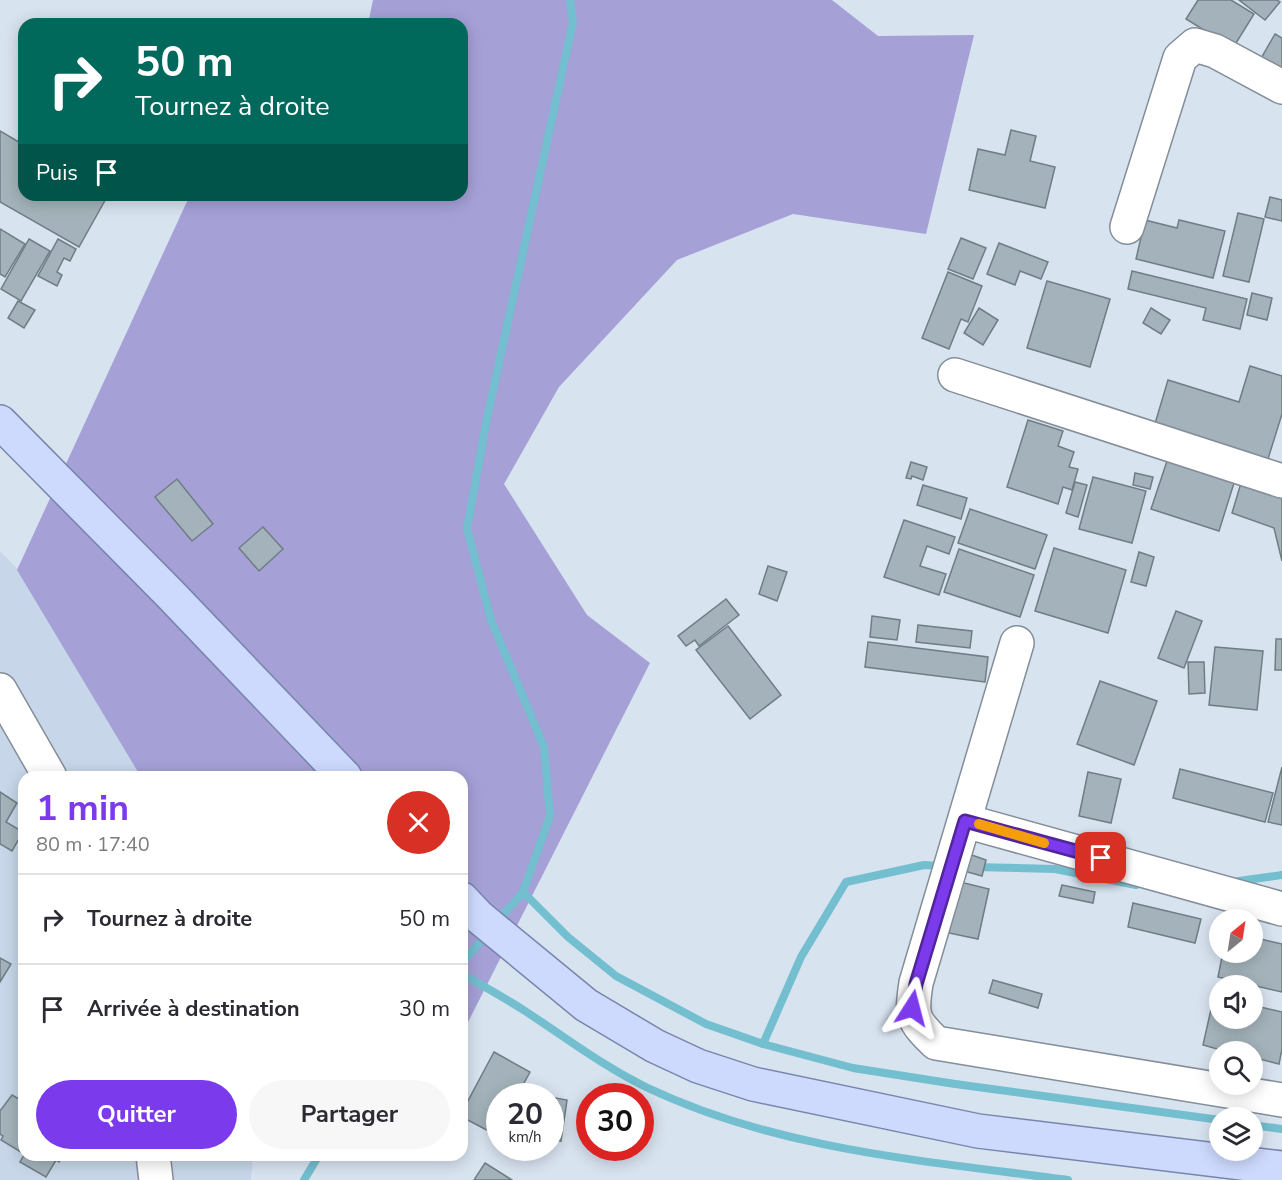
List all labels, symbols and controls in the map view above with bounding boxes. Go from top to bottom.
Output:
text: 50 m [135,34,234,91]
icon: right [36,42,114,120]
text: Tournez à droite [135,88,330,125]
icon: arrive [90,156,123,189]
text: Puis [36,158,78,188]
text: 1 min [36,784,129,833]
button: close [387,791,450,854]
text: 80 m · 17:40 [36,831,150,858]
pin [1075,832,1126,883]
icon: arrive [1084,841,1117,874]
icon: right [36,903,69,936]
text: Tournez à droite [87,904,252,934]
text: 50 m [399,904,450,934]
north arrow [1209,909,1263,963]
map controls [1209,909,1263,1161]
button: sound [1209,975,1263,1029]
position arrow [880,976,944,1040]
icon: arrive [36,993,69,1026]
text: Arrivée à destination [87,994,300,1024]
text: 30 m [399,994,450,1024]
button: search [1209,1041,1263,1095]
button: Quitter [36,1080,237,1149]
button: Partager [249,1080,450,1149]
speed limit sign: 30 [576,1083,654,1161]
text: 20 [507,1094,543,1135]
button: layers [1209,1107,1263,1161]
text: km/h [508,1127,542,1147]

